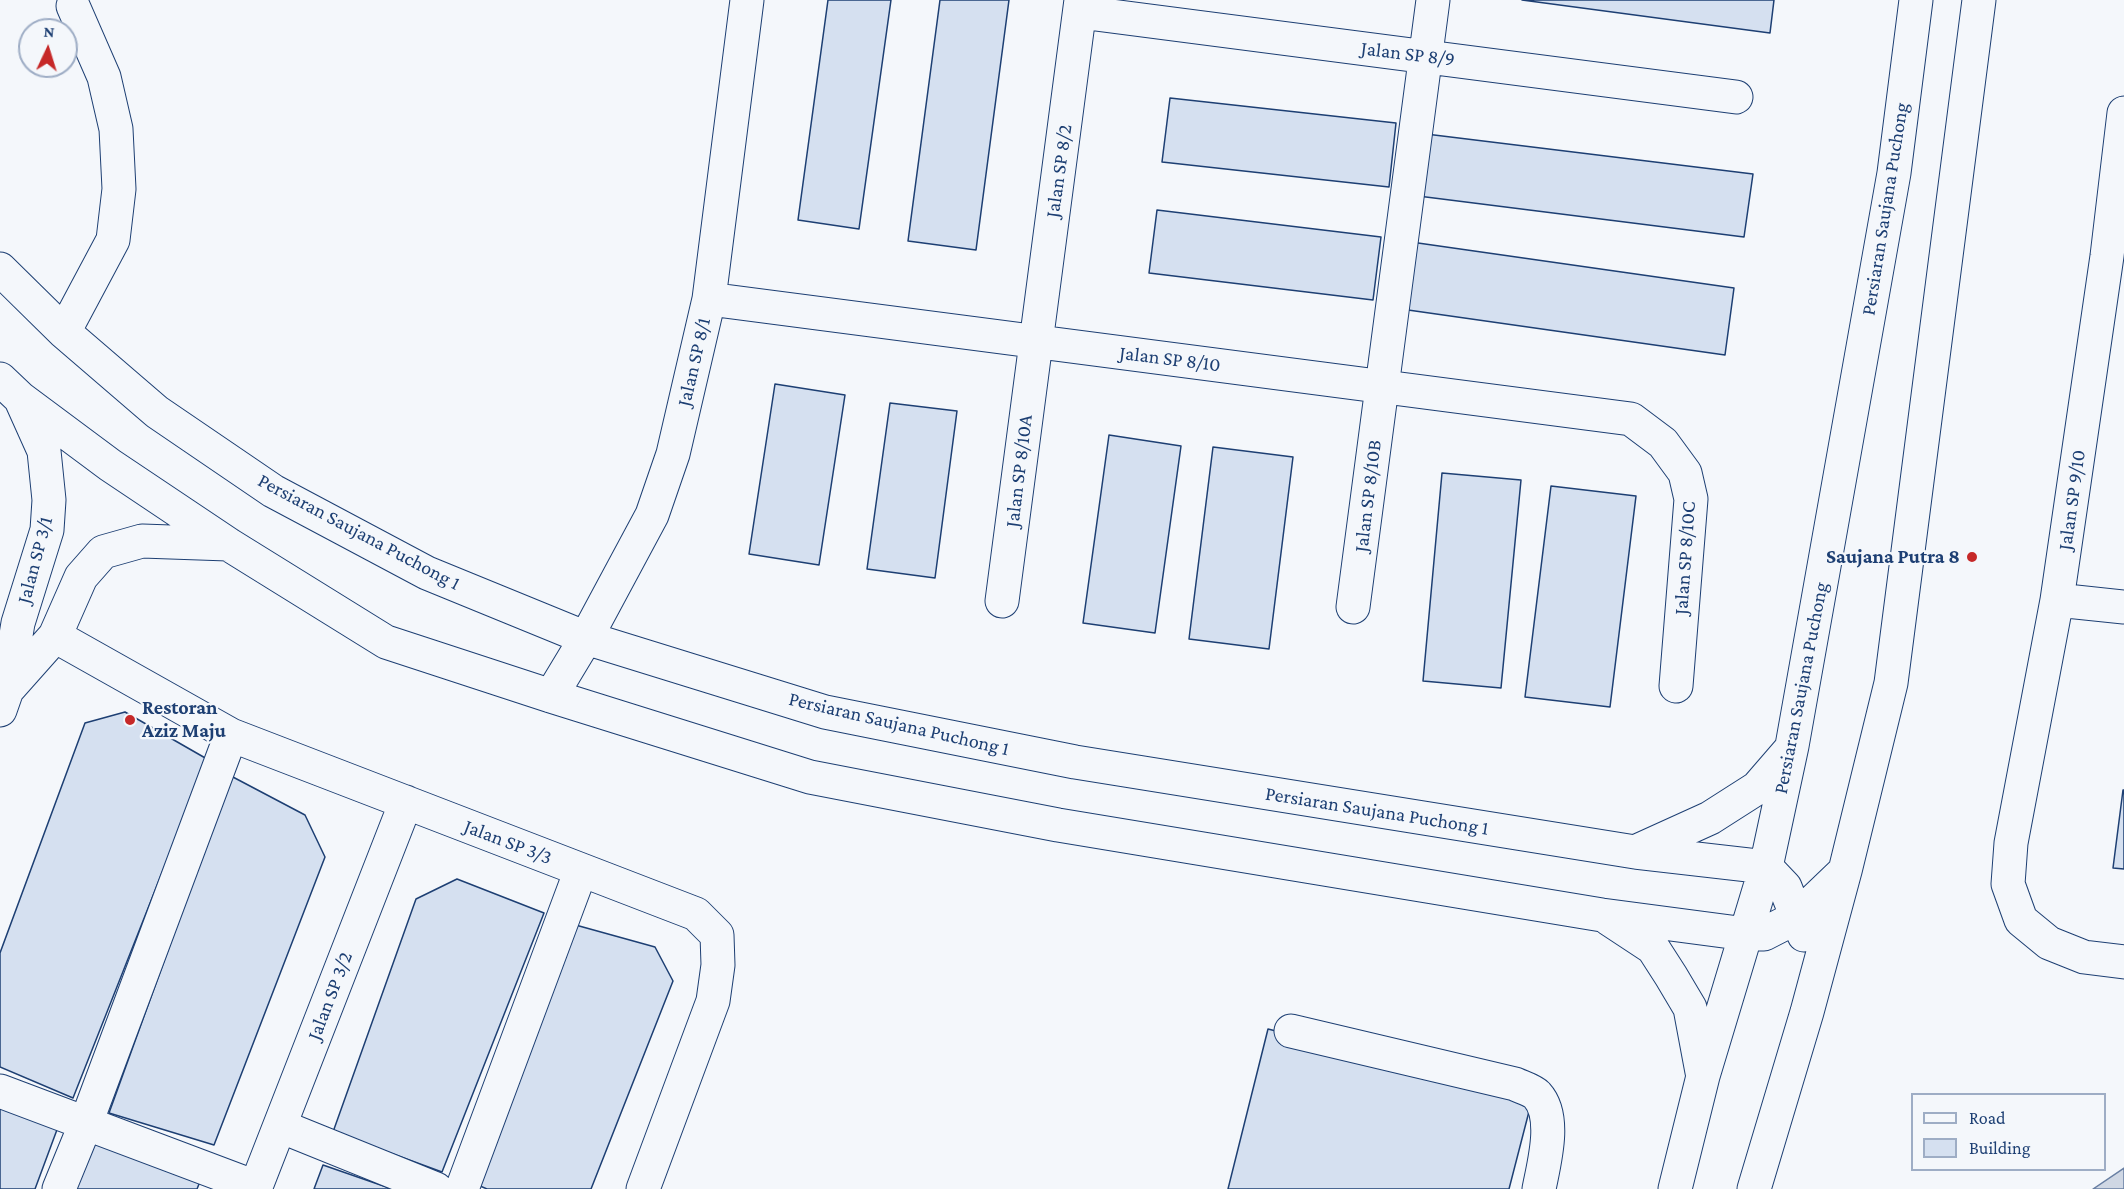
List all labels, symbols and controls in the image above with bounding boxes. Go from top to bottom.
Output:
north arrow [18,18,78,78]
text: N [43,23,55,40]
street label: Jalan SP 8/9 [1360,36,1456,72]
street label: Persiaran Saujana Puchong [1856,101,1914,317]
street label: Jalan SP 8/2 [1041,123,1077,219]
street label: Jalan SP 8/1 [672,315,716,409]
street label: Jalan SP 8/10 [1118,341,1222,377]
street label: Jalan SP 8/10A [1000,413,1038,529]
street label: Jalan SP 8/10B [1349,439,1387,553]
street label: Jalan SP 9/10 [2053,448,2091,552]
street label: Persiaran Saujana Puchong 1 [254,468,464,596]
street label: Jalan SP 8/10C [1669,500,1701,616]
street label: Jalan SP 3/1 [12,514,58,606]
place label: Saujana Putra 8 [1826,545,1960,569]
marker: Saujana Putra 8 [1965,550,1979,564]
street label: Persiaran Saujana Puchong [1769,580,1833,796]
street label: Persiaran Saujana Puchong 1 [786,687,1012,761]
place label: Restoran Aziz Maju [142,696,226,743]
marker: Restoran Aziz Maju [123,713,137,727]
street label: Persiaran Saujana Puchong 1 [1264,781,1490,841]
street label: Jalan SP 3/3 [461,814,555,870]
street label: Jalan SP 3/2 [302,948,358,1044]
legend [1911,1093,2106,1171]
text: Road [1969,1108,2006,1128]
text: Building [1969,1138,2030,1158]

